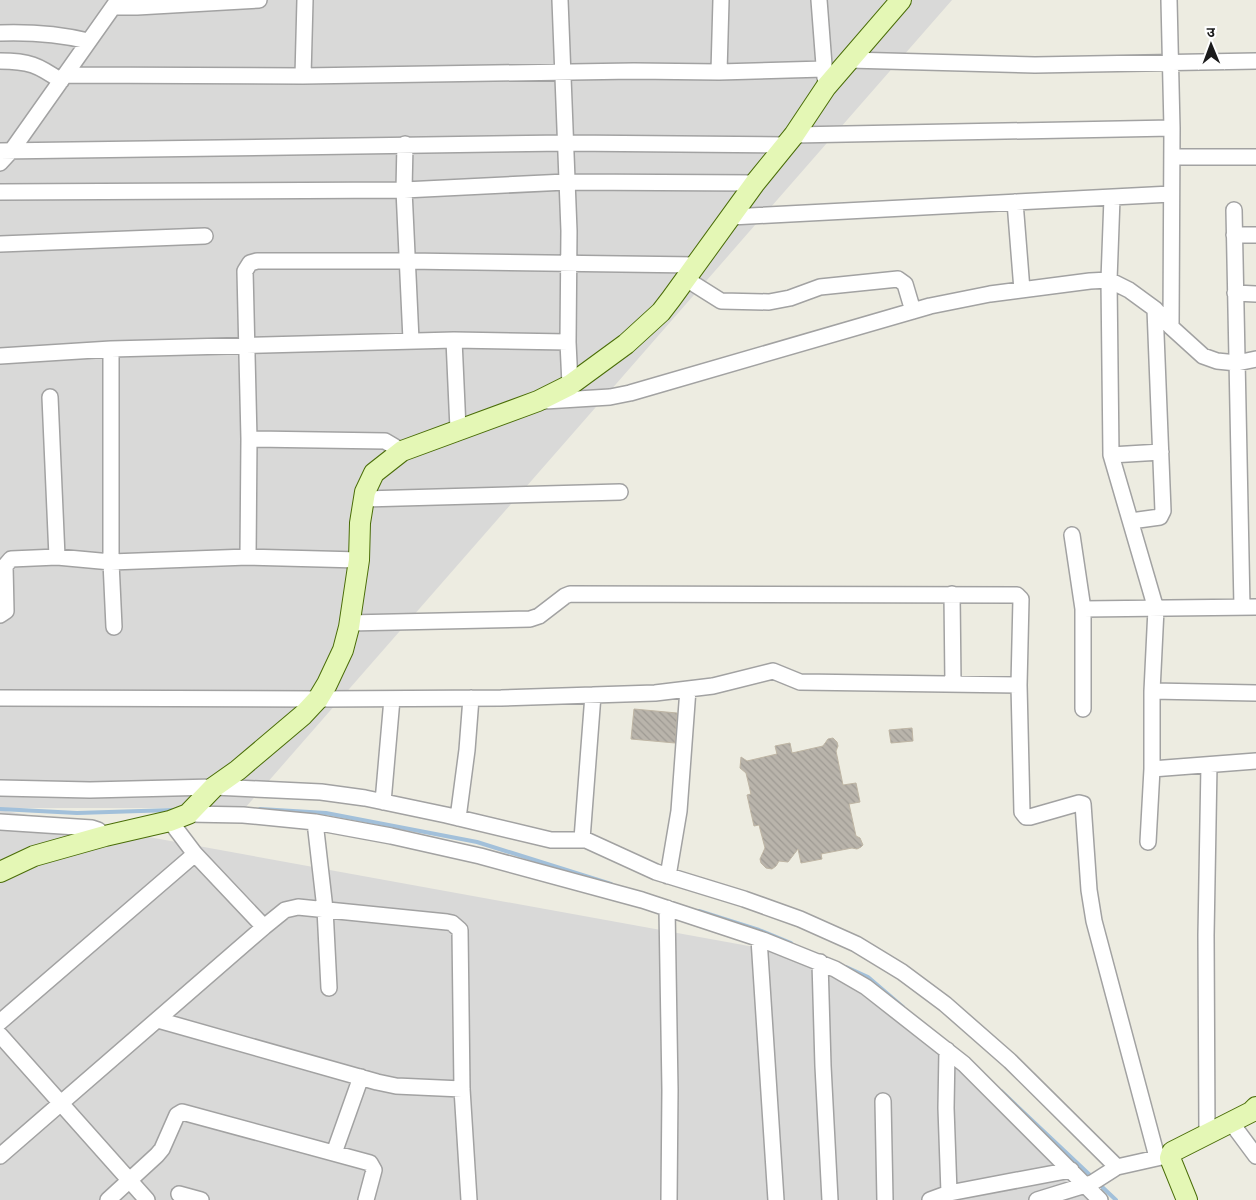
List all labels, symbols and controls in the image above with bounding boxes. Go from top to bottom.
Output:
north arrow [1186,20,1236,70]
text: उ [1206,22,1216,41]

